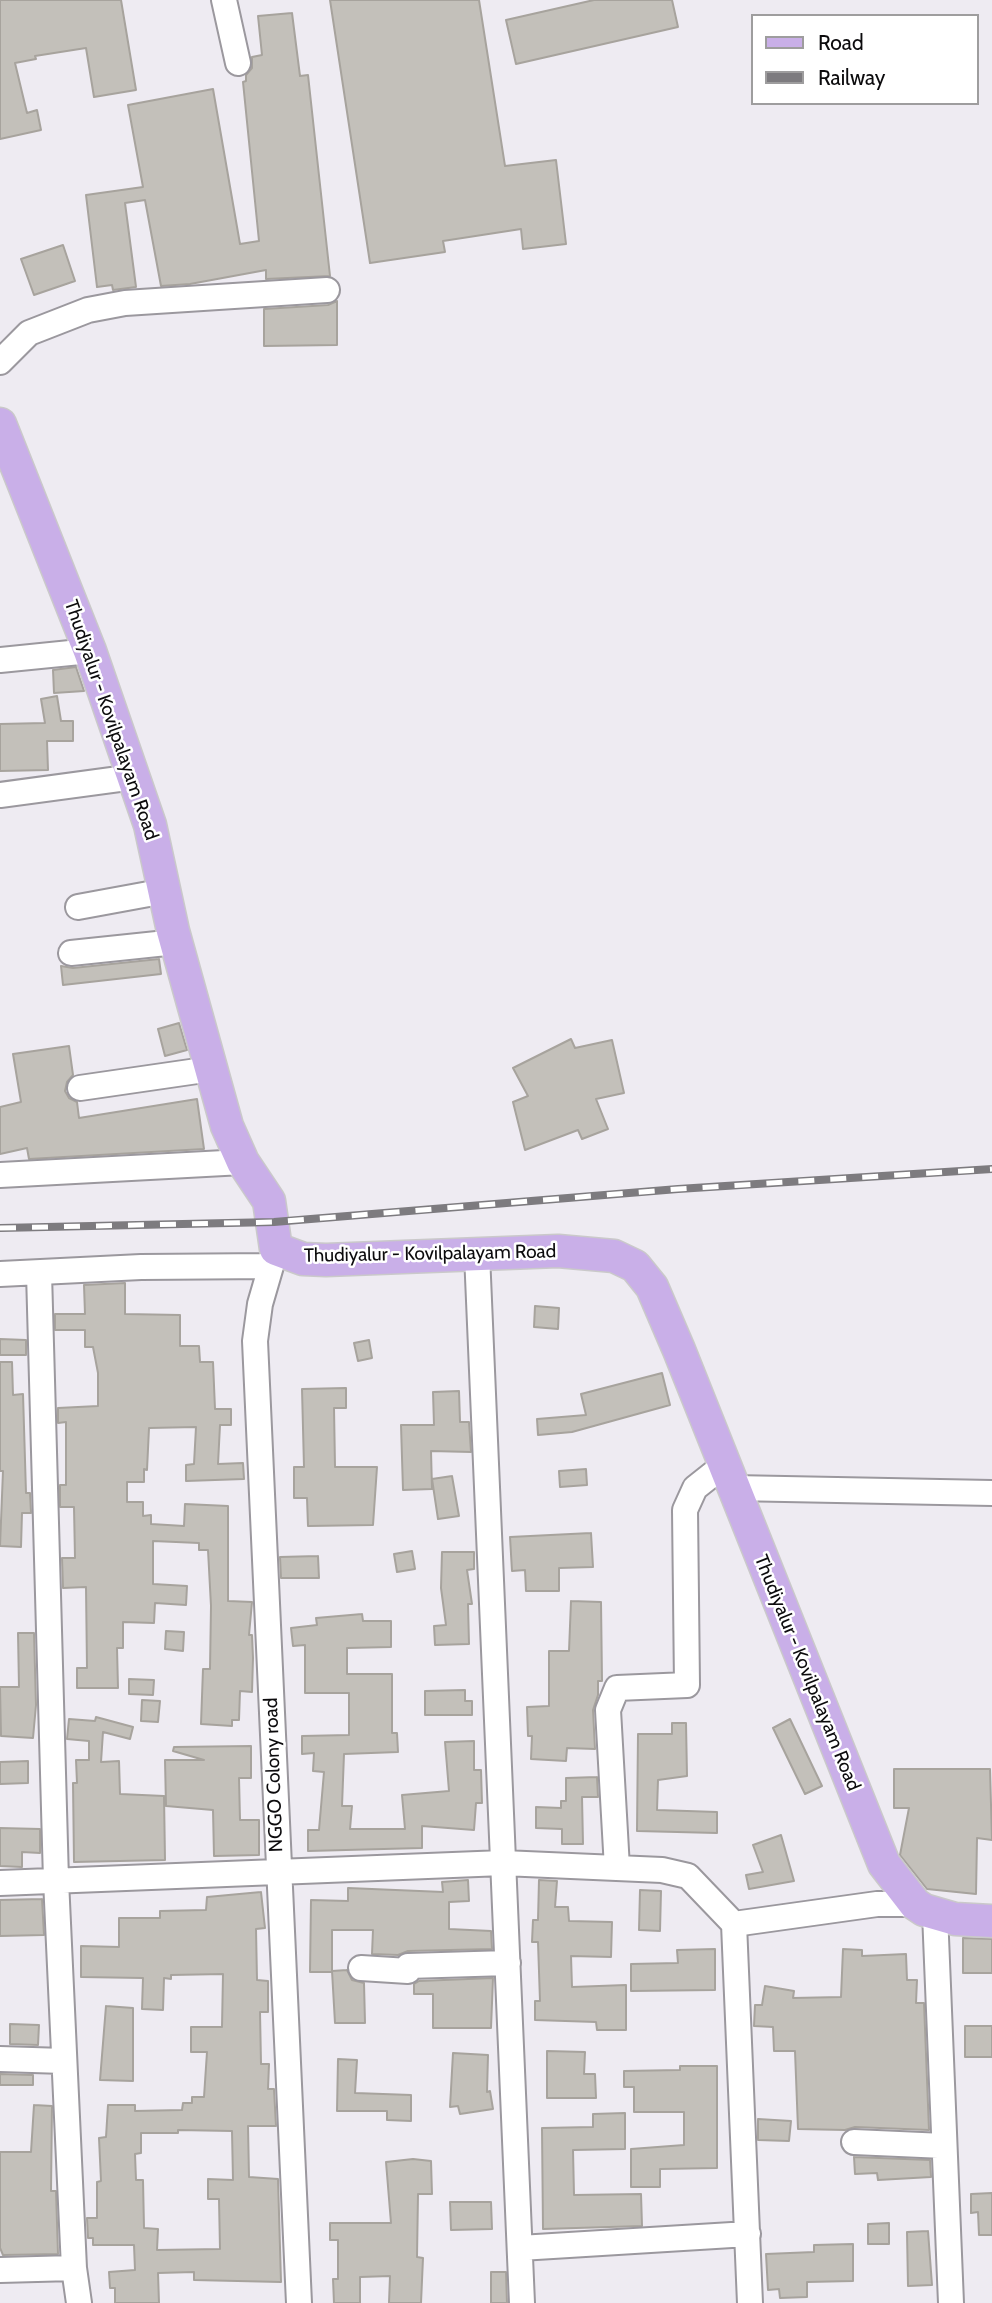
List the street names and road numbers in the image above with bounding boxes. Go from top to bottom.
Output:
street label: Thudiyalur - Kovilpalayam Road [59,597,163,843]
street label: Thudiyalur - Kovilpalayam Road [304,1240,556,1268]
street label: Thudiyalur - Kovilpalayam Road [749,1552,865,1794]
street label: NGGO Colony road [260,1697,288,1853]

